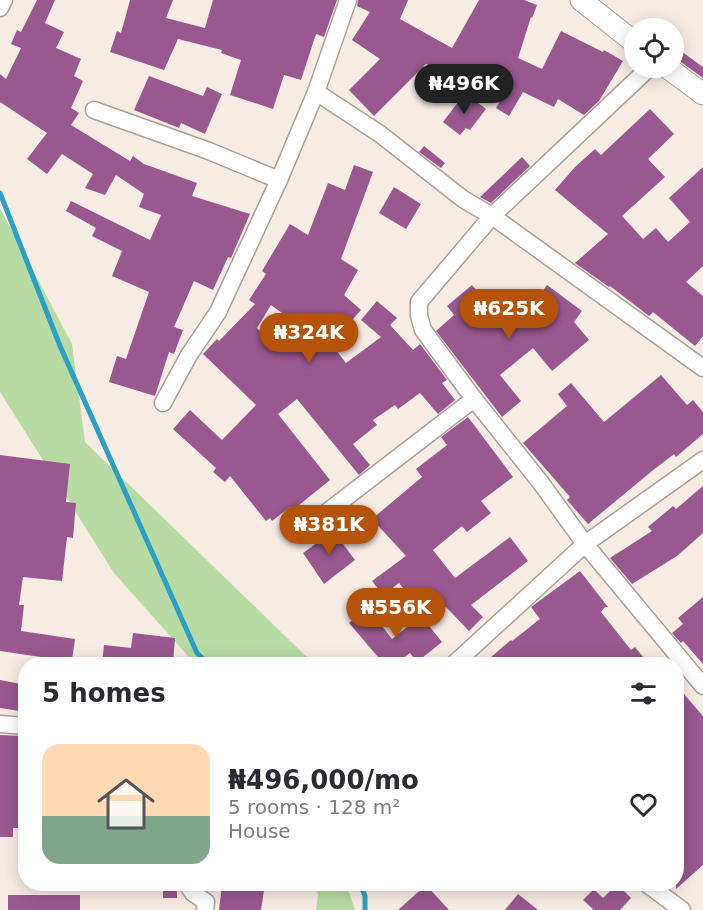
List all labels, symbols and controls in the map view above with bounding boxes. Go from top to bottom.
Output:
map controls [624,18,684,78]
button: locate [624,18,684,78]
pin: ₦496K [422,64,506,115]
text: ₦496K [428,71,500,95]
pin: ₦625K [467,289,551,340]
text: ₦625K [473,296,545,320]
pin: ₦324K [267,313,351,364]
text: ₦324K [273,320,345,344]
pin: ₦381K [287,505,371,556]
text: ₦381K [293,512,365,536]
pin: ₦556K [354,588,438,639]
text: ₦556K [360,595,432,619]
icon: filters [627,677,660,710]
text: 5 homes [42,678,166,708]
text: ₦496,000/mo [228,765,419,795]
icon: home [90,768,162,840]
icon: heart [627,788,660,821]
text: 5 rooms · 128 m² [228,795,400,819]
text: House [228,819,291,843]

